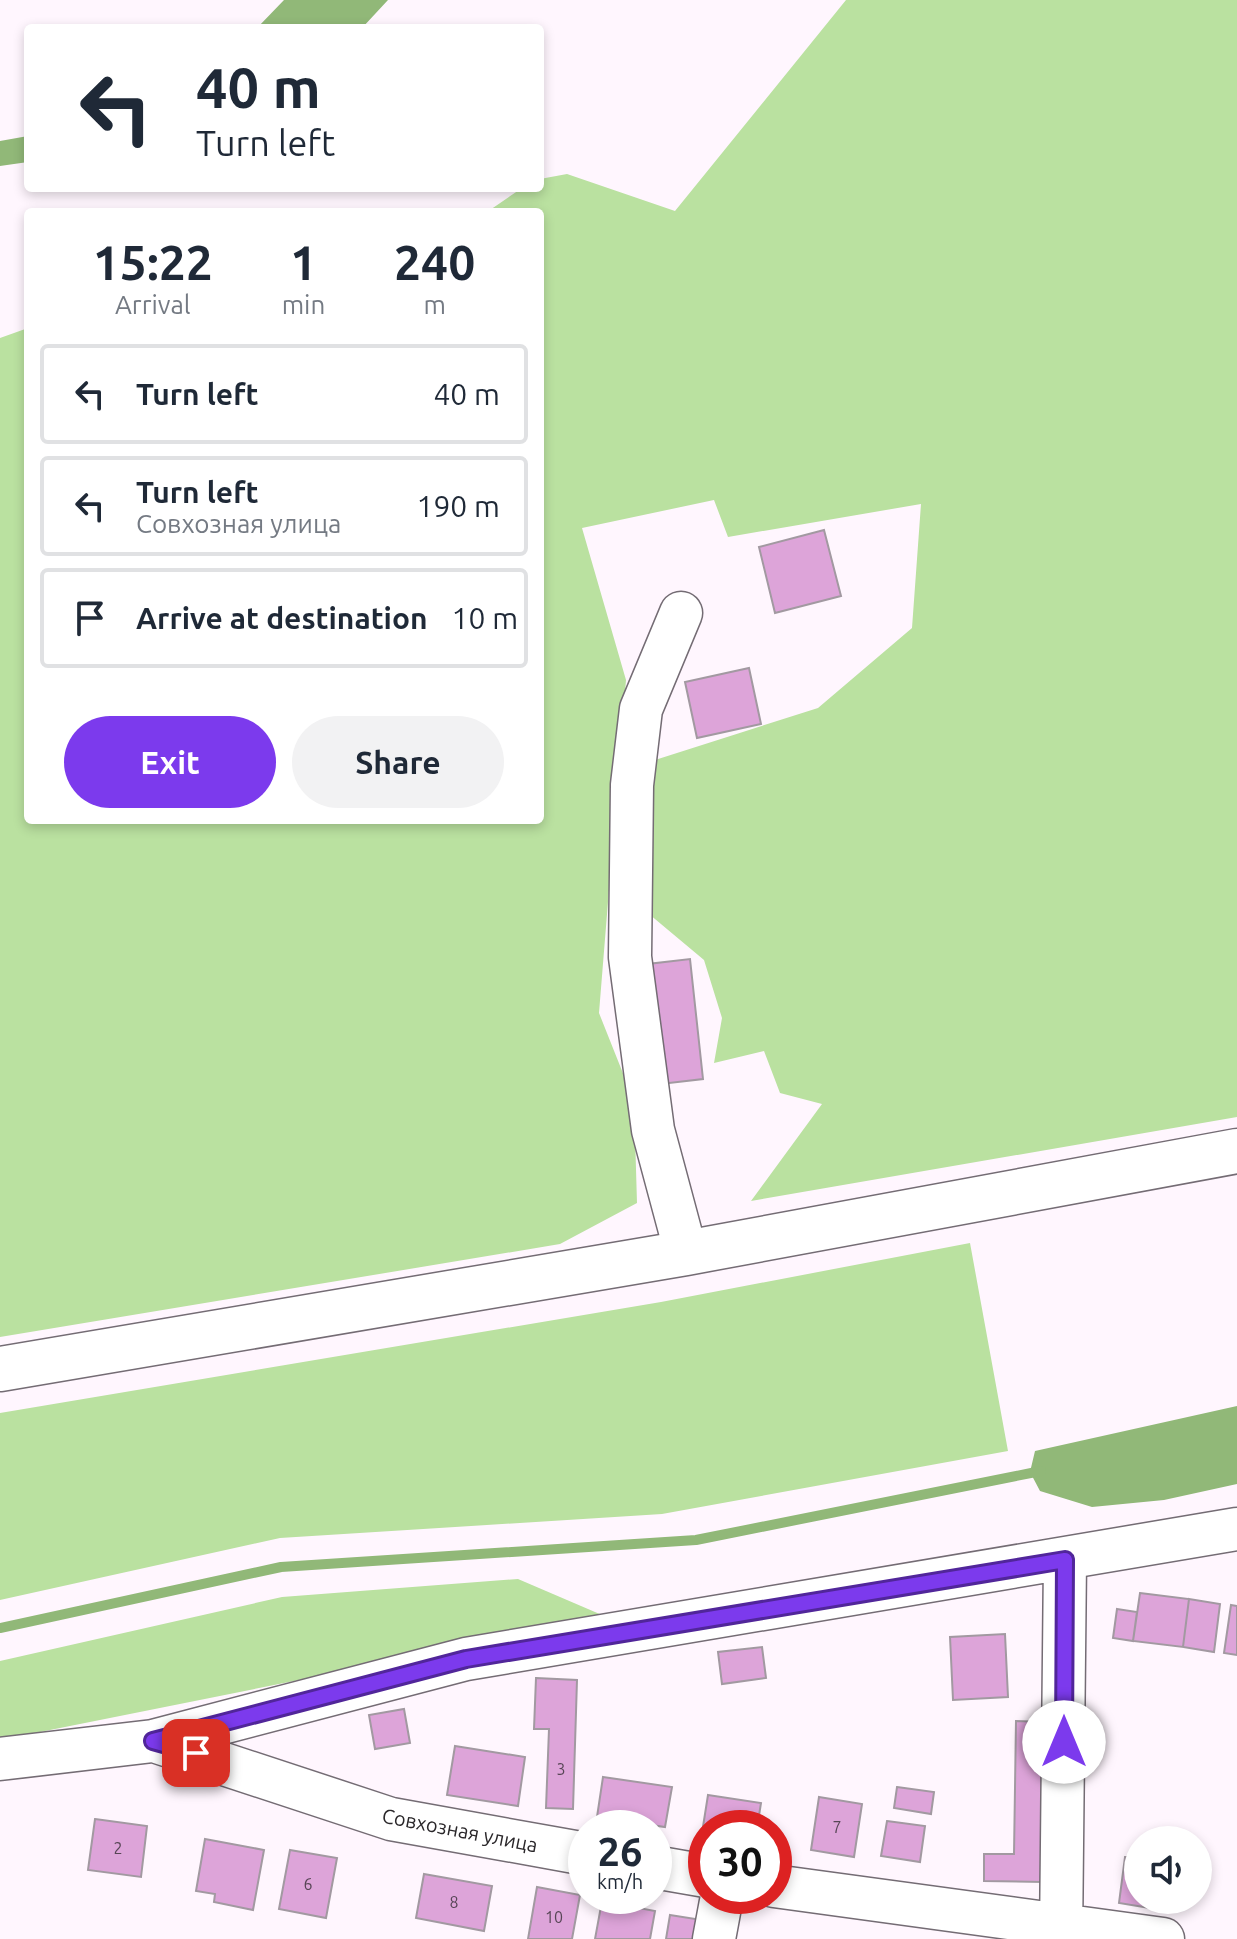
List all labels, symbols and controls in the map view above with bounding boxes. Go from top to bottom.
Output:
icon: left [64,56,168,160]
text: 40 m [196,56,321,119]
text: Turn left [196,122,335,163]
text: 15:22 [93,235,213,289]
text: 1 [290,235,317,289]
text: 240 [394,235,475,289]
text: Arrival [115,290,191,319]
text: min [282,290,325,319]
text: m [423,290,446,319]
icon: left [68,372,112,416]
text: Turn left [136,377,258,411]
text: 40 m [433,377,500,411]
text: Turn left [136,475,258,509]
icon: left [68,484,112,528]
text: 190 m [416,489,500,523]
text: Совхозная улица [136,509,341,538]
icon: arrive [68,596,112,640]
text: Arrive at destination [136,601,428,635]
text: 10 m [452,601,518,635]
button: Exit [64,716,276,808]
button: Share [292,716,504,808]
position arrow [1022,1700,1106,1784]
pin [162,1719,230,1787]
icon: arrive [174,1731,218,1775]
house number: 3 [556,1760,566,1778]
street label: Совхозная улица [380,1804,540,1856]
speed limit sign: 30 [688,1810,792,1914]
house number: 7 [832,1818,842,1836]
map controls [1124,1826,1212,1914]
button: sound [1124,1826,1212,1914]
text: 26 [597,1829,643,1874]
house number: 2 [113,1839,123,1857]
text: km/h [597,1870,643,1893]
house number: 6 [303,1875,313,1893]
house number: 8 [449,1893,459,1911]
house number: 10 [545,1908,563,1926]

